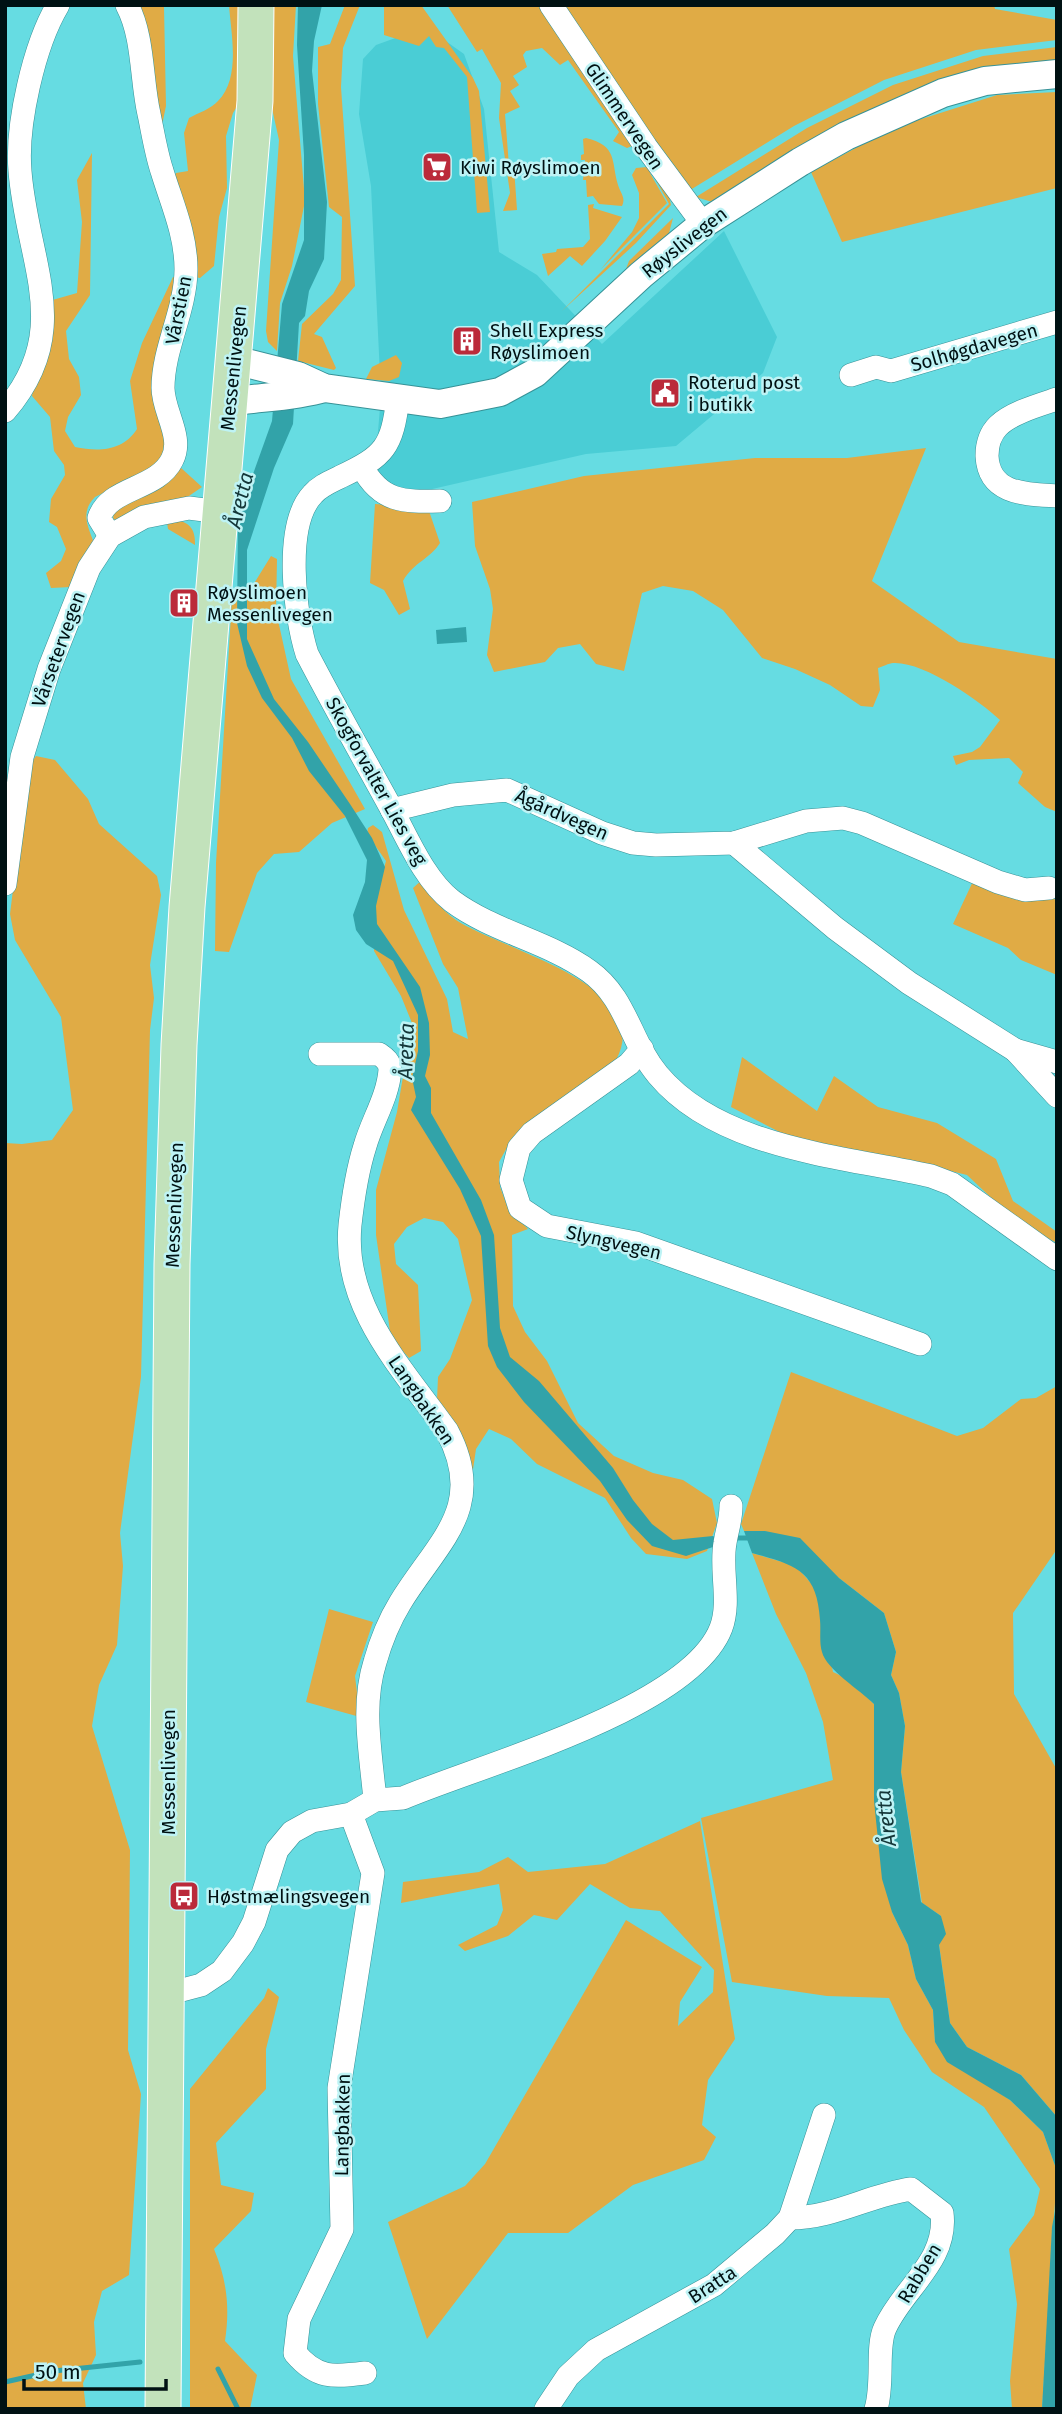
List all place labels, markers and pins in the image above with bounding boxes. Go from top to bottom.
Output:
supermarket icon: Kiwi Røyslimoen [420,150,454,184]
place label: Kiwi Røyslimoen [460,156,601,179]
place label: Shell Express Røyslimoen [490,319,603,364]
building icon: Shell Express Røyslimoen [450,324,484,358]
place label: Roterud post i butikk [688,371,800,416]
public building icon: Roterud post i butikk [648,376,682,410]
place label: Røyslimoen Messenlivegen [207,581,333,626]
building icon: Røyslimoen Messenlivegen [167,586,201,620]
bus stop icon: Høstmælingsvegen [167,1879,201,1913]
place label: Høstmælingsvegen [207,1885,370,1908]

